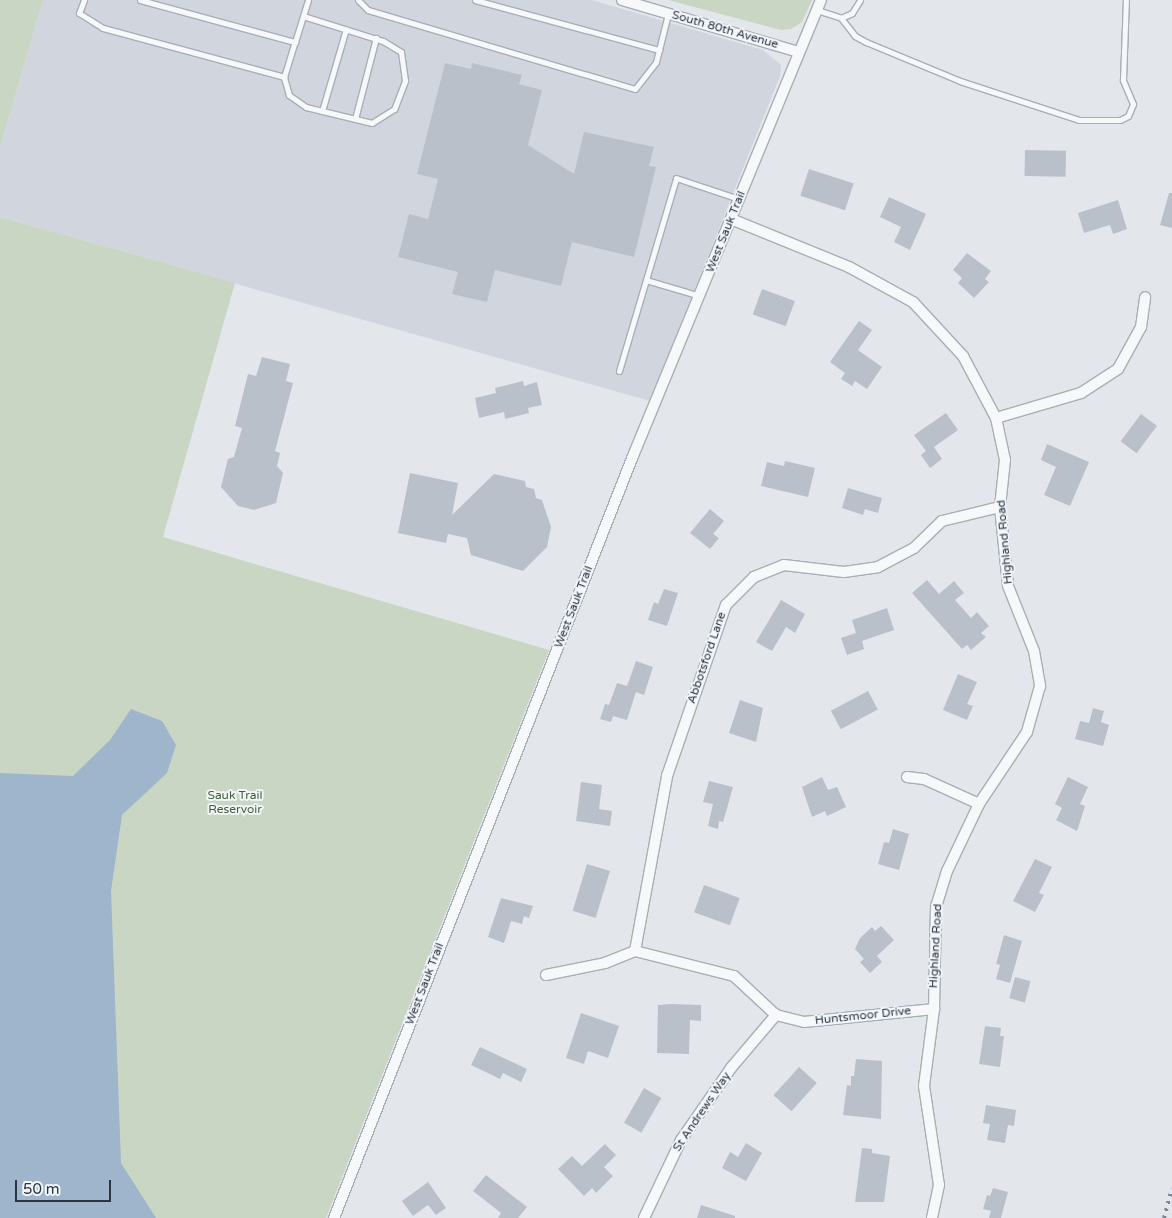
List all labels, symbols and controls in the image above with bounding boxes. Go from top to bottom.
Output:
street label: South 80th Avenue [670,8,780,52]
street label: West Sauk Trail [703,189,749,275]
street label: Highland Road [994,499,1016,585]
street label: West Sauk Trail [552,564,596,650]
street label: Abbotsford Lane [685,610,729,706]
park label: Sauk Trail Reservoir [208,789,262,817]
street label: Highland Road [927,903,945,989]
street label: West Sauk Trail [403,941,447,1027]
street label: Huntsmoor Drive [814,1004,912,1028]
street label: St Andrews Way [670,1069,734,1155]
scale bar [18,1170,114,1202]
text: 50 m [23,1180,60,1198]

